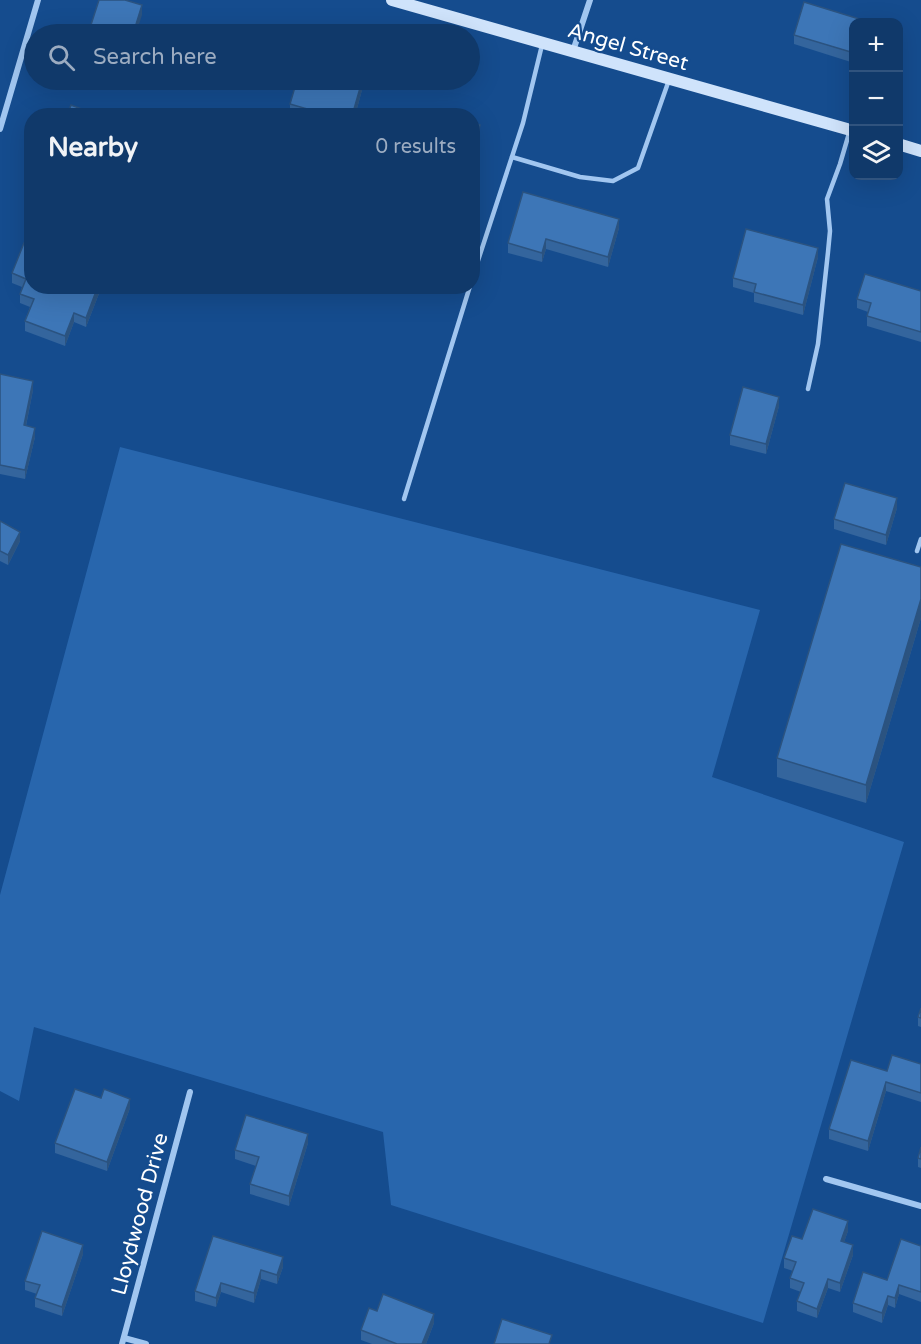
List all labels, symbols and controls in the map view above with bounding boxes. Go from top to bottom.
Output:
street label: Angel Street [565,18,691,76]
map controls [849,18,903,180]
button: + [849,18,903,72]
search box [24,24,480,90]
icon: search [45,41,78,74]
text: Search here [93,44,217,70]
button: − [849,72,903,126]
button: layers [849,126,903,180]
text: Nearby [48,132,138,163]
text: 0 results [376,135,456,159]
street label: Lloydwood Drive [106,1130,174,1298]

